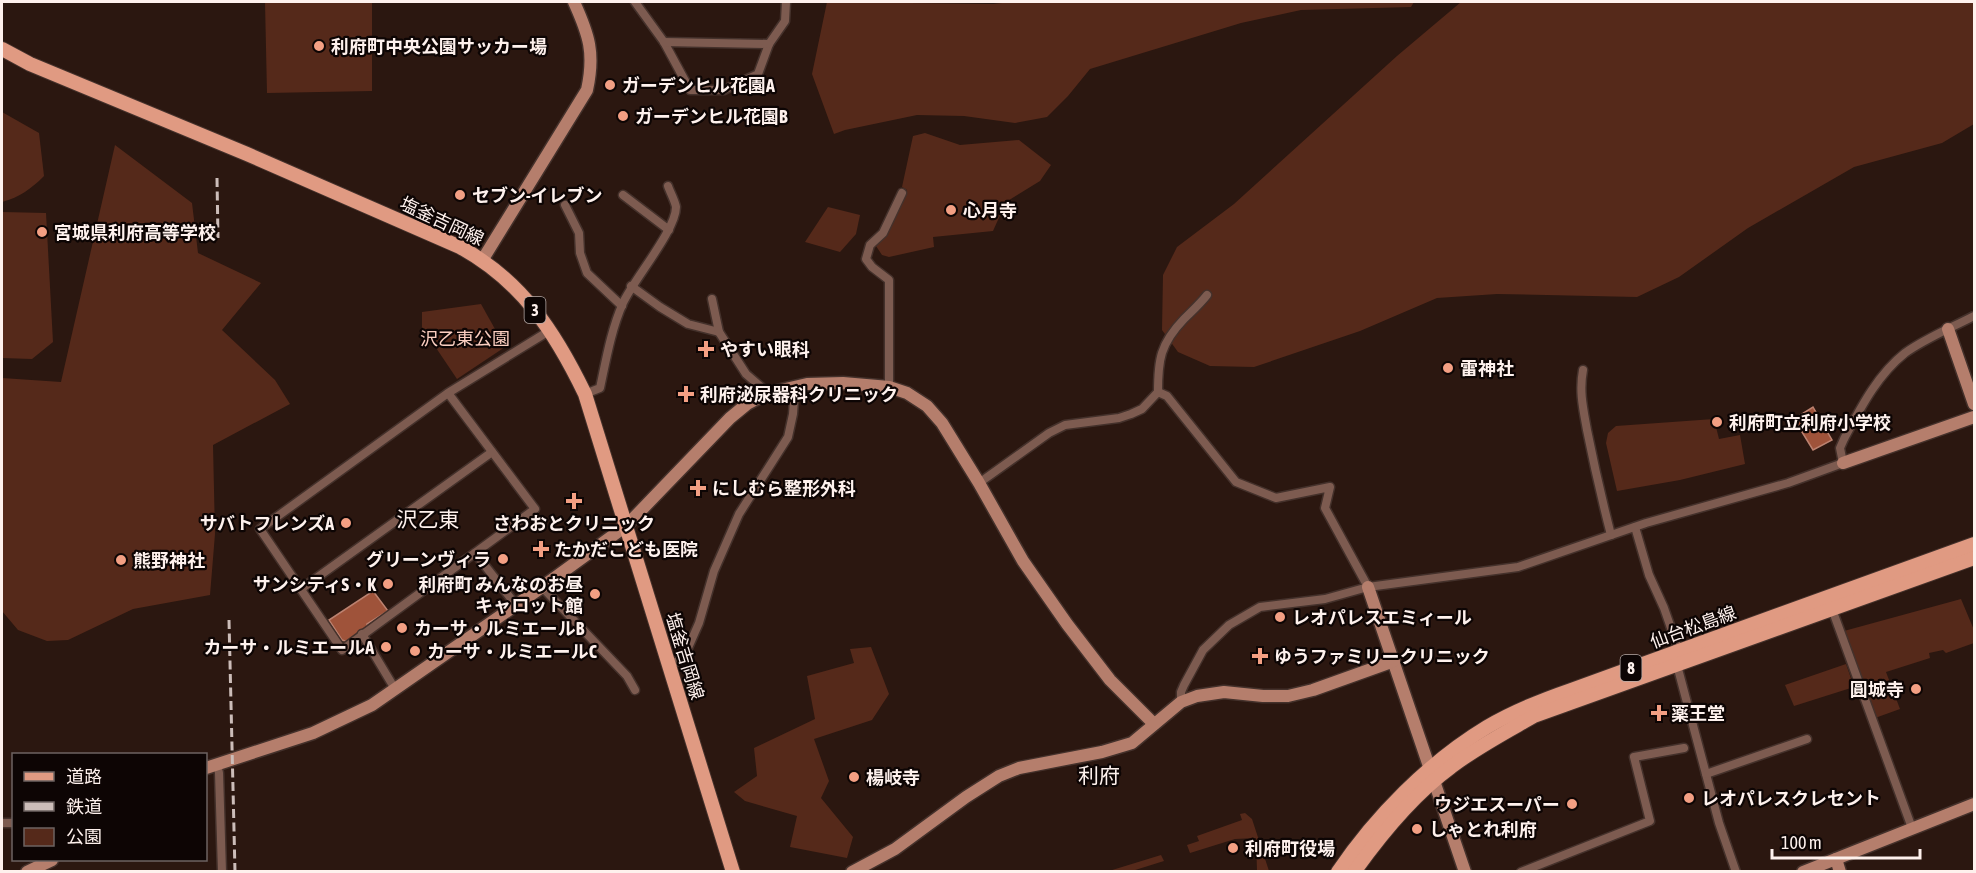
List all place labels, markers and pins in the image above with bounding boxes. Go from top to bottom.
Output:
place label: 利府町中央公園サッカー場 [331,36,547,57]
marker: 利府町中央公園サッカー場 [312,39,326,53]
place label: ガーデンヒル花園A [622,75,775,96]
marker: ガーデンヒル花園A [603,78,617,92]
place label: ガーデンヒル花園B [635,106,788,127]
marker: ガーデンヒル花園B [616,109,630,123]
place label: セブン-イレブン [472,185,603,206]
marker: セブン-イレブン [453,188,467,202]
place label: 心月寺 [963,200,1017,221]
marker: 心月寺 [944,203,958,217]
place label: 宮城県利府高等学校 [54,222,216,243]
marker: 宮城県利府高等学校 [35,225,49,239]
place label: やすい眼科 [720,339,810,360]
marker: やすい眼科 [697,340,715,358]
place label: 雷神社 [1460,358,1514,379]
marker: 雷神社 [1441,361,1455,375]
place label: 利府泌尿器科クリニック [700,384,898,405]
marker: 利府泌尿器科クリニック [677,385,695,403]
place label: 利府町立利府小学校 [1729,412,1891,433]
marker: 利府町立利府小学校 [1710,415,1724,429]
place label: にしむら整形外科 [712,478,856,499]
marker: にしむら整形外科 [689,479,707,497]
marker: さわおとクリニック [565,492,583,510]
place label: サバトフレンズA [200,513,334,534]
place label: さわおとクリニック [493,513,655,534]
marker: サバトフレンズA [339,516,353,530]
place label: たかだこども医院 [554,539,698,560]
marker: たかだこども医院 [532,540,550,558]
place label: グリーンヴィラ [366,549,491,570]
place label: 熊野神社 [133,550,205,571]
marker: グリーンヴィラ [496,552,510,566]
marker: 熊野神社 [114,553,128,567]
place label: サンシティS・K [253,574,376,595]
place label: 利府町 みんなのお昼 キャロット館 [419,574,583,616]
marker: サンシティS・K [381,577,395,591]
marker: 利府町 みんなのお昼 キャロット館 [588,587,602,601]
place label: レオパレスエミィール [1292,607,1472,628]
marker: レオパレスエミィール [1273,610,1287,624]
place label: カーサ・ルミエールB [414,618,585,639]
marker: カーサ・ルミエールB [395,621,409,635]
place label: カーサ・ルミエールA [204,637,374,658]
marker: カーサ・ルミエールA [379,640,393,654]
place label: カーサ・ルミエールC [427,641,597,662]
marker: カーサ・ルミエールC [408,644,422,658]
place label: ゆうファミリークリニック [1274,646,1490,667]
marker: ゆうファミリークリニック [1251,647,1269,665]
place label: 圓城寺 [1850,679,1904,700]
marker: 圓城寺 [1909,682,1923,696]
place label: 薬王堂 [1671,703,1725,724]
marker: 薬王堂 [1652,706,1666,720]
place label: 楊岐寺 [866,767,920,788]
marker: 楊岐寺 [847,770,861,784]
place label: レオパレスクレセント [1701,788,1881,809]
marker: レオパレスクレセント [1682,791,1696,805]
place label: ウジエスーパー [1434,794,1560,815]
marker: ウジエスーパー [1565,797,1579,811]
place label: しゃとれ利府 [1429,819,1537,840]
marker: しゃとれ利府 [1410,822,1424,836]
place label: 利府町役場 [1245,838,1335,859]
marker: 利府町役場 [1226,841,1240,855]

